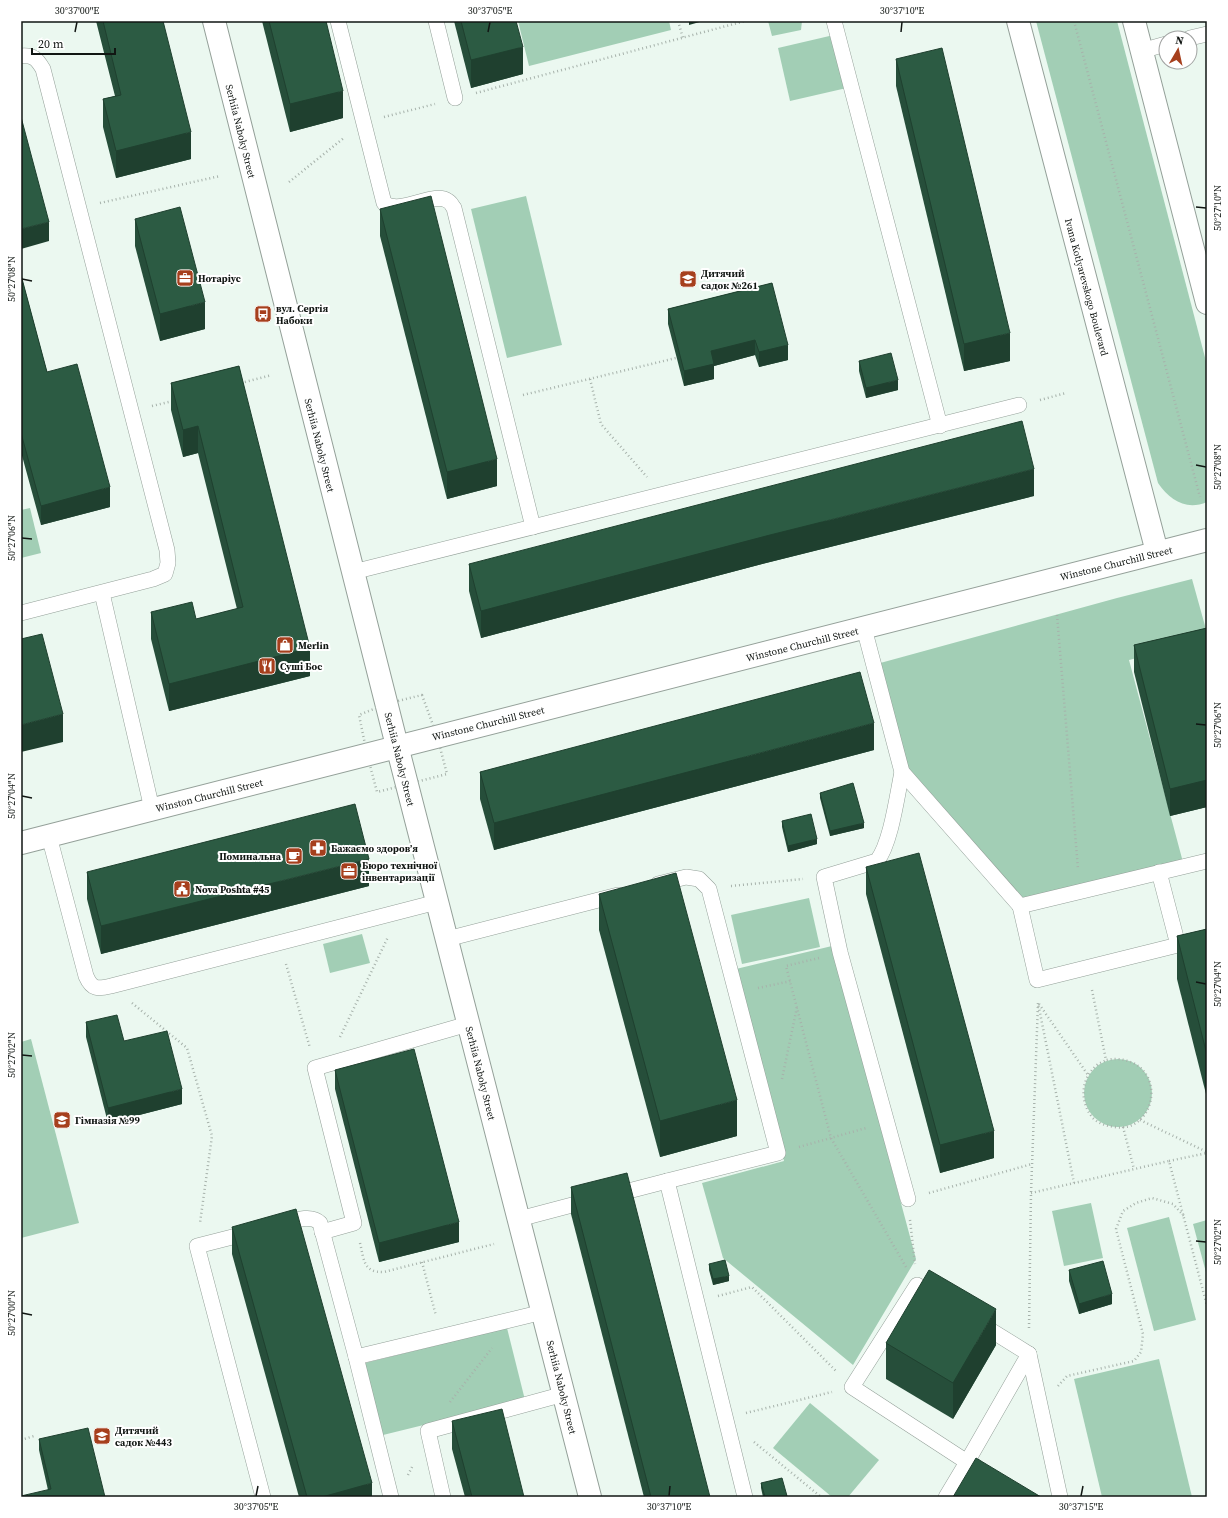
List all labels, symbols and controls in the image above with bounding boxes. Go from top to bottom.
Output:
text: 30°37'00"E [55,4,99,17]
text: 30°37'05"E [468,4,512,17]
text: 30°37'10"E [880,4,924,17]
scale bar [32,30,115,56]
north arrow [1158,30,1198,70]
text: N [1174,33,1185,49]
text: 20 m [38,36,64,52]
street label: Serhiia Naboky Street [223,83,259,180]
text: 50°27'10"N [1211,185,1224,231]
street label: Ivana Kotlyarevskogo Boulevard [1062,217,1111,358]
text: 50°27'08"N [5,256,18,302]
place label: Дитячий садок №261 [701,267,758,292]
office icon: Нотаріус [175,268,195,288]
school or university icon: Дитячий садок №261 [678,269,698,289]
place label: Нотаріус [198,272,241,285]
place label: вул. Сергія Набоки [276,302,328,327]
bus stop icon: вул. Сергія Набоки [253,304,273,324]
street label: Serhiia Naboky Street [302,397,338,494]
text: 50°27'08"N [1211,444,1224,490]
text: 50°27'06"N [5,515,18,561]
street label: Winstone Churchill Street [1059,543,1174,584]
street label: Winstone Churchill Street [745,624,860,665]
shop icon: Merlin [275,635,295,655]
place label: Merlin [298,639,329,652]
restaurant icon: Суші Бос [257,656,277,676]
place label: Суші Бос [280,660,322,673]
text: 50°27'06"N [1211,702,1224,748]
street label: Winstone Churchill Street [431,703,546,744]
street label: Serhiia Naboky Street [382,711,418,808]
text: 50°27'04"N [5,773,18,819]
street label: Winston Churchill Street [154,776,265,815]
pharmacy icon: Бажаємо здоровʼя [308,838,328,858]
place label: Бажаємо здоровʼя [331,842,418,855]
cafe icon: Поминальна [284,846,304,866]
place label: Поминальна [219,850,282,863]
place label: Бюро технічної інвентаризації [362,859,438,884]
office icon: Бюро технічної інвентаризації [339,861,359,881]
public building icon: Nova Poshta #45 [172,879,192,899]
place label: Nova Poshta #45 [195,883,270,896]
text: 50°27'04"N [1211,961,1224,1007]
street label: Serhiia Naboky Street [463,1025,499,1122]
text: 50°27'02"N [5,1032,18,1078]
school or university icon: Гімназія №99 [52,1110,72,1130]
place label: Гімназія №99 [75,1114,141,1127]
text: 50°27'02"N [1211,1219,1224,1265]
text: 50°27'00"N [5,1290,18,1336]
street label: Serhiia Naboky Street [544,1339,580,1436]
place label: Дитячий садок №443 [115,1424,172,1449]
school or university icon: Дитячий садок №443 [92,1426,112,1446]
text: 30°37'05"E [234,1500,278,1513]
text: 30°37'10"E [647,1500,691,1513]
text: 30°37'15"E [1059,1500,1103,1513]

